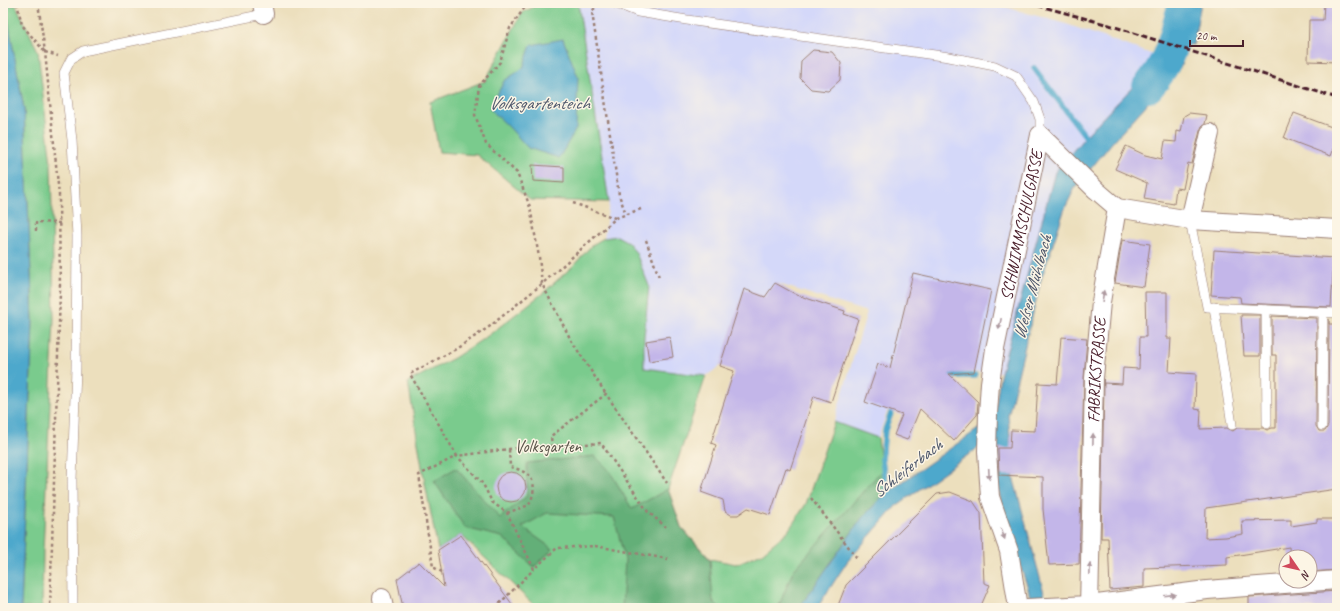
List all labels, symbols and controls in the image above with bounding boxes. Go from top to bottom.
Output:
scale bar [1190,22,1243,48]
text: 20 m [1196,28,1218,44]
water label: Volksgartenteich [489,92,591,114]
street label: SCHWIMMSCHULGASSE [995,147,1047,302]
water label: Welser Mühlbach [1008,231,1057,341]
one-way arrow [1100,289,1106,302]
street label: FABRIKSTRASSE [1083,315,1110,423]
one-way arrow [997,318,1003,330]
one-way arrow [1090,432,1096,445]
water label: Schleiferbach [868,433,948,502]
park label: Volksgarten [515,436,583,457]
one-way arrow [985,468,992,480]
one-way arrow [1000,529,1006,541]
north arrow [1278,549,1318,589]
one-way arrow [1087,562,1093,575]
text: N [1297,568,1314,583]
one-way arrow [1164,591,1176,598]

